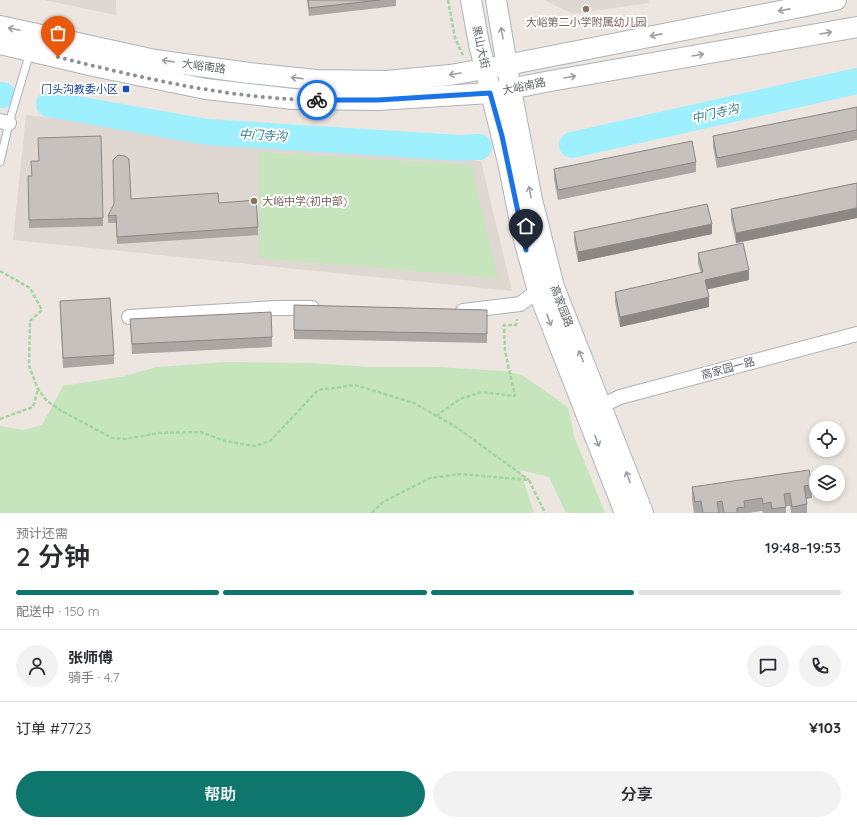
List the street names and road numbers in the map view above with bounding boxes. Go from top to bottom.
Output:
street label: 黑山大街 [469,24,493,70]
street label: 大峪南路 [181,56,227,76]
street label: 大峪南路 [501,75,547,97]
street label: 高家园路 [548,283,576,329]
street label: 高家园一路 [700,354,756,382]

